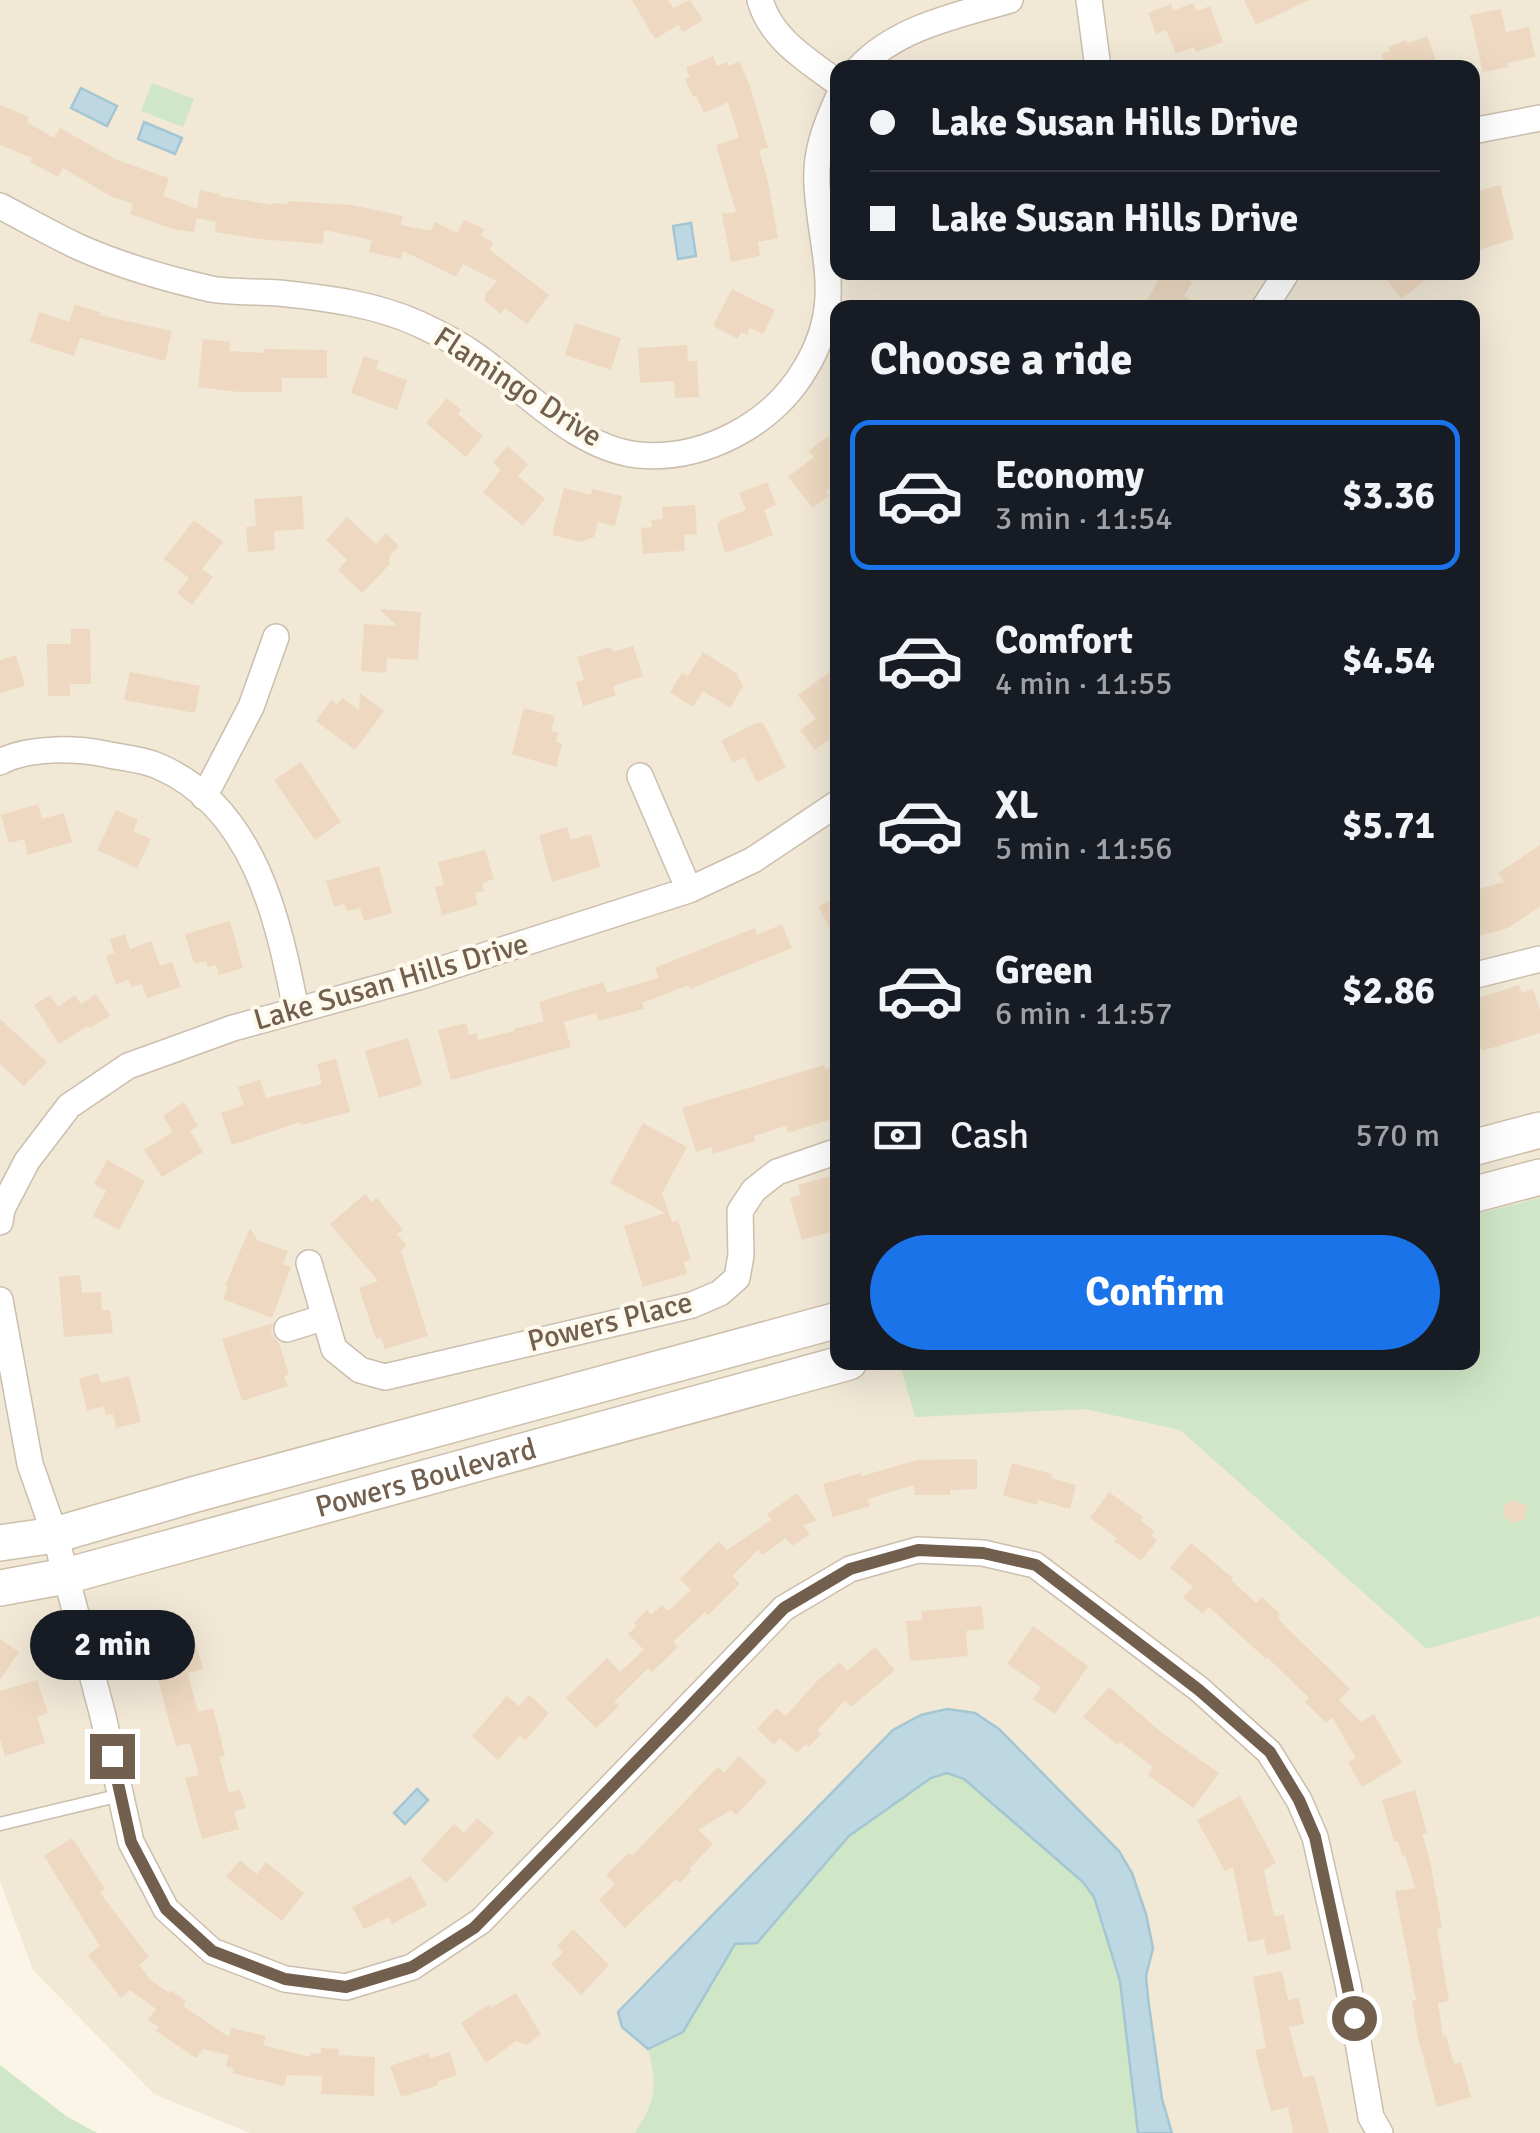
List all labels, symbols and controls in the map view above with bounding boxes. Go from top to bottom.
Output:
text: Lake Susan Hills Drive [930,99,1298,146]
text: Lake Susan Hills Drive [930,195,1298,242]
street label: Flamingo Drive [427,319,609,455]
text: Choose a ride [870,332,1133,387]
icon: car [875,450,965,540]
text: Economy [995,452,1144,499]
text: $3.36 [1342,472,1435,519]
text: 3 min · 11:54 [995,499,1173,538]
icon: car [875,615,965,705]
text: Comfort [995,617,1133,664]
text: $4.54 [1342,637,1435,684]
text: 4 min · 11:55 [995,664,1173,703]
icon: car [875,780,965,870]
text: XL [995,782,1038,829]
text: $5.71 [1342,802,1435,849]
text: 5 min · 11:56 [995,829,1173,868]
street label: Lake Susan Hills Drive [250,925,532,1039]
icon: car [875,945,965,1035]
text: Green [995,947,1093,994]
text: $2.86 [1342,967,1435,1014]
text: 6 min · 11:57 [995,994,1173,1033]
icon: cash [870,1108,925,1163]
text: Cash [950,1112,1029,1159]
text: 570 m [1356,1116,1440,1155]
button: Confirm [870,1235,1440,1350]
street label: Powers Place [524,1284,696,1360]
street label: Powers Boulevard [311,1430,540,1526]
callout: 2 min [29,1611,194,1681]
text: 2 min [74,1625,151,1664]
route end [90,1734,135,1779]
route start [1332,1996,1377,2041]

